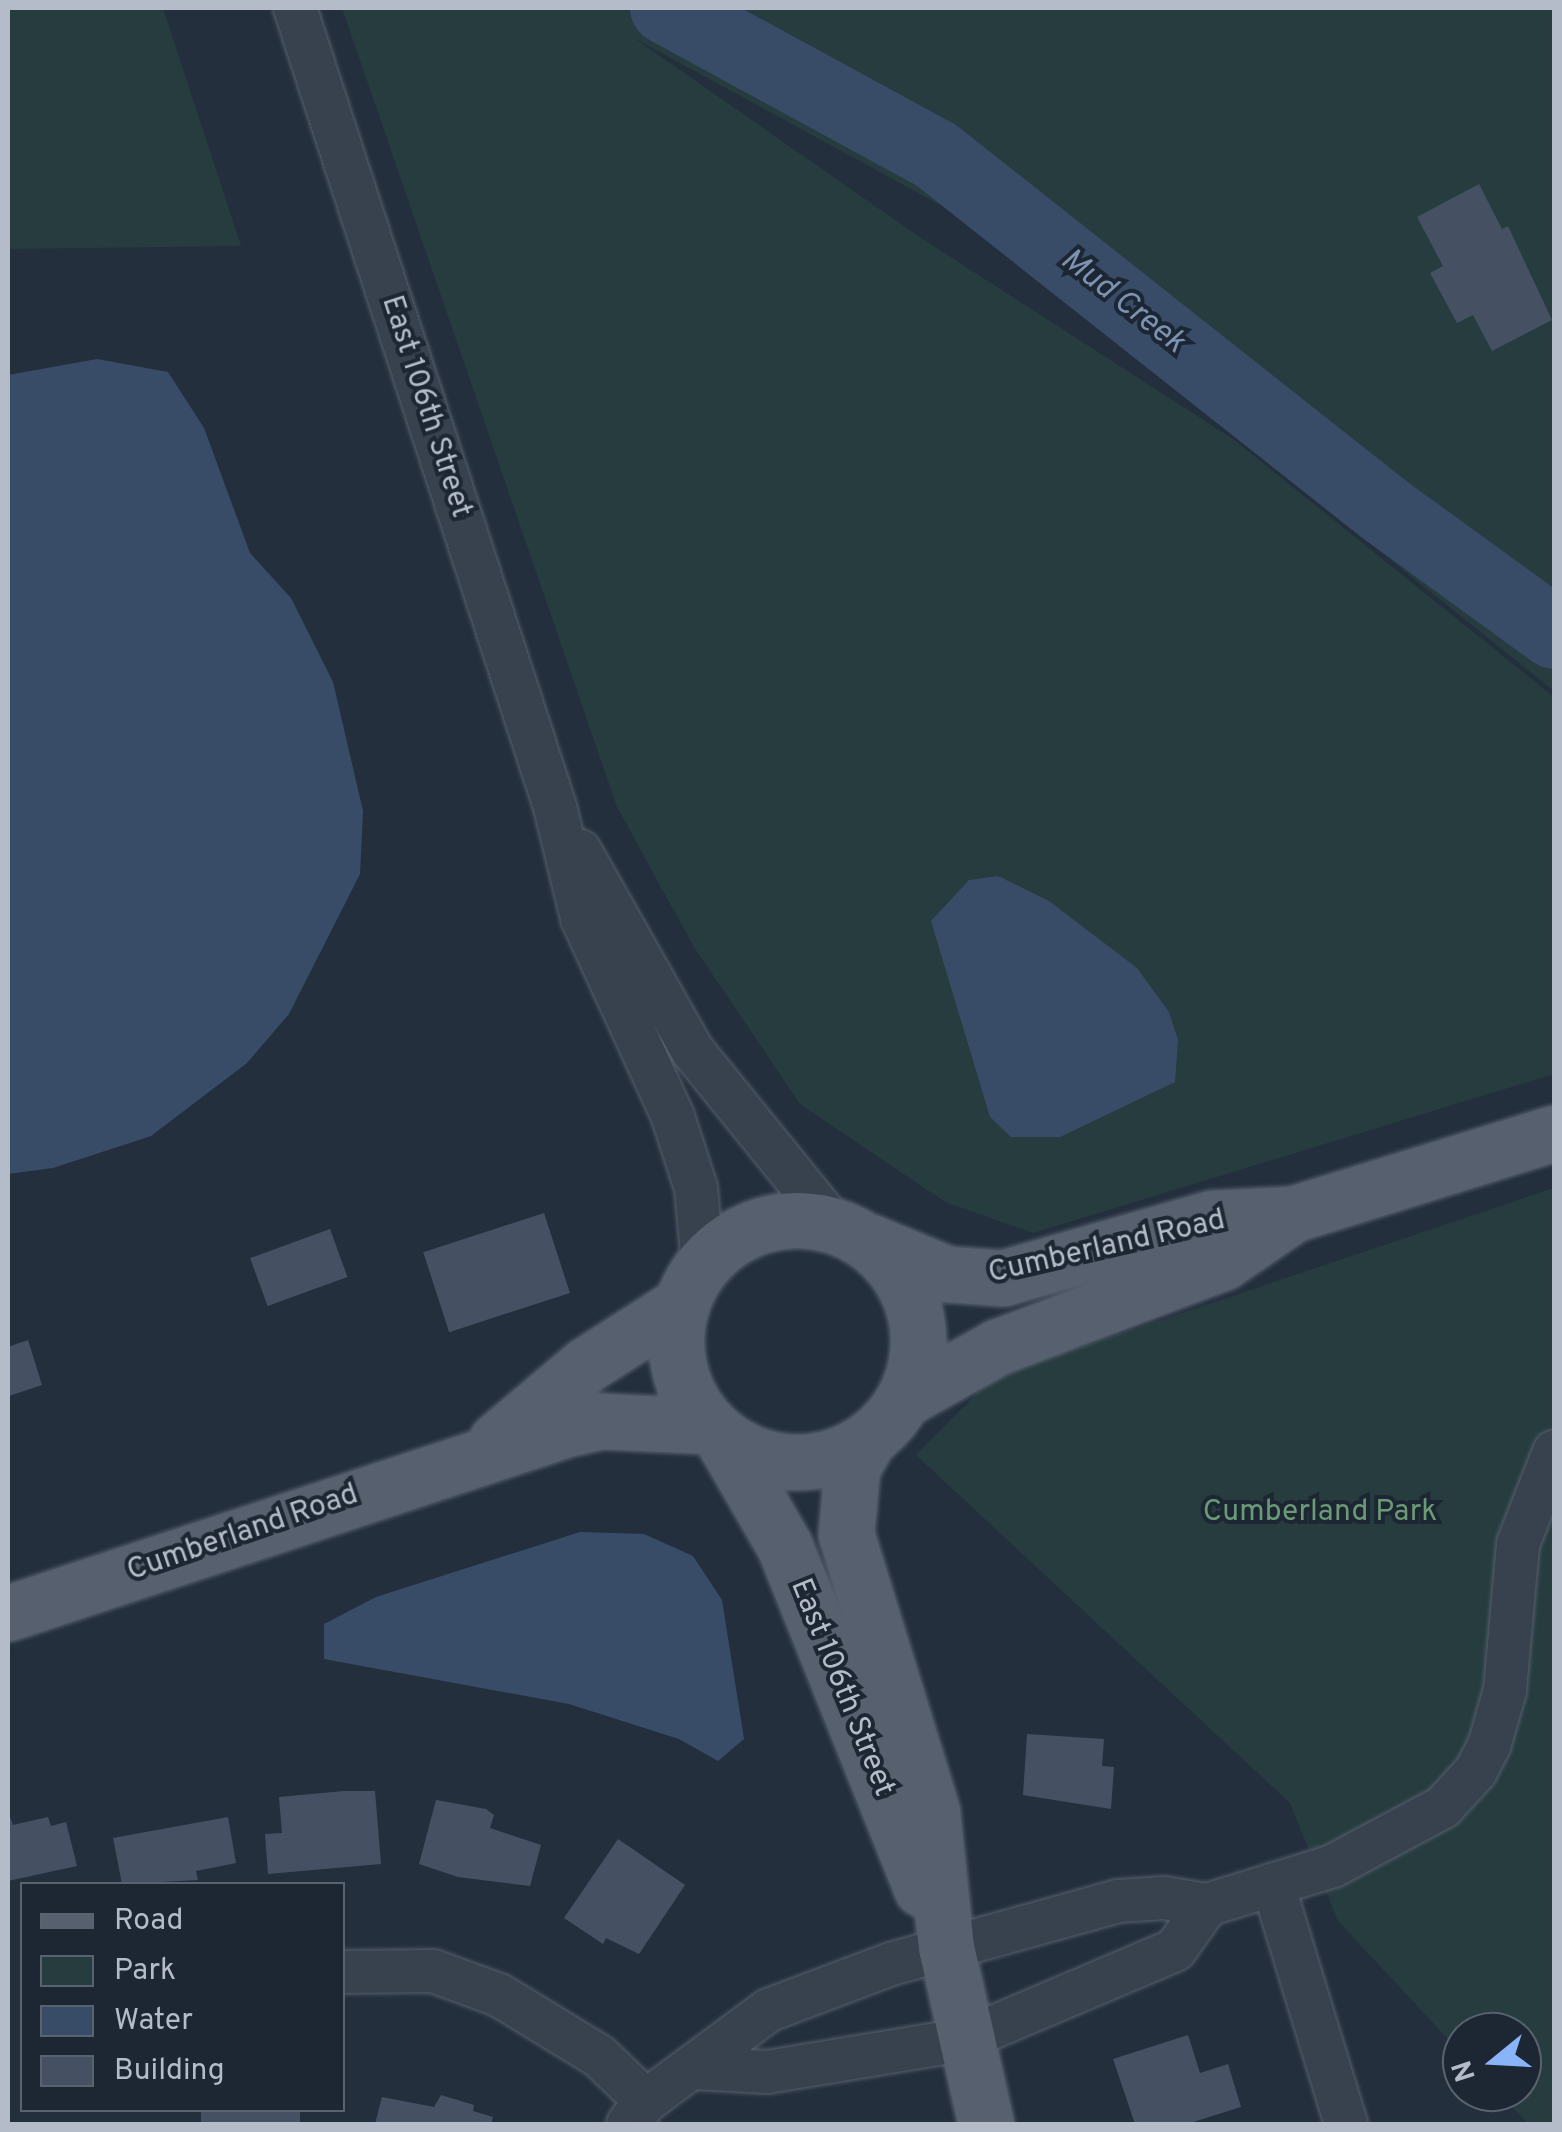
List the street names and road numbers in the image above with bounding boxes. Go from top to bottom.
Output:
street label: East 106th Street [372,291,478,523]
street label: Cumberland Road [985,1203,1229,1293]
street label: Cumberland Road [123,1478,363,1590]
street label: East 106th Street [781,1574,901,1802]

